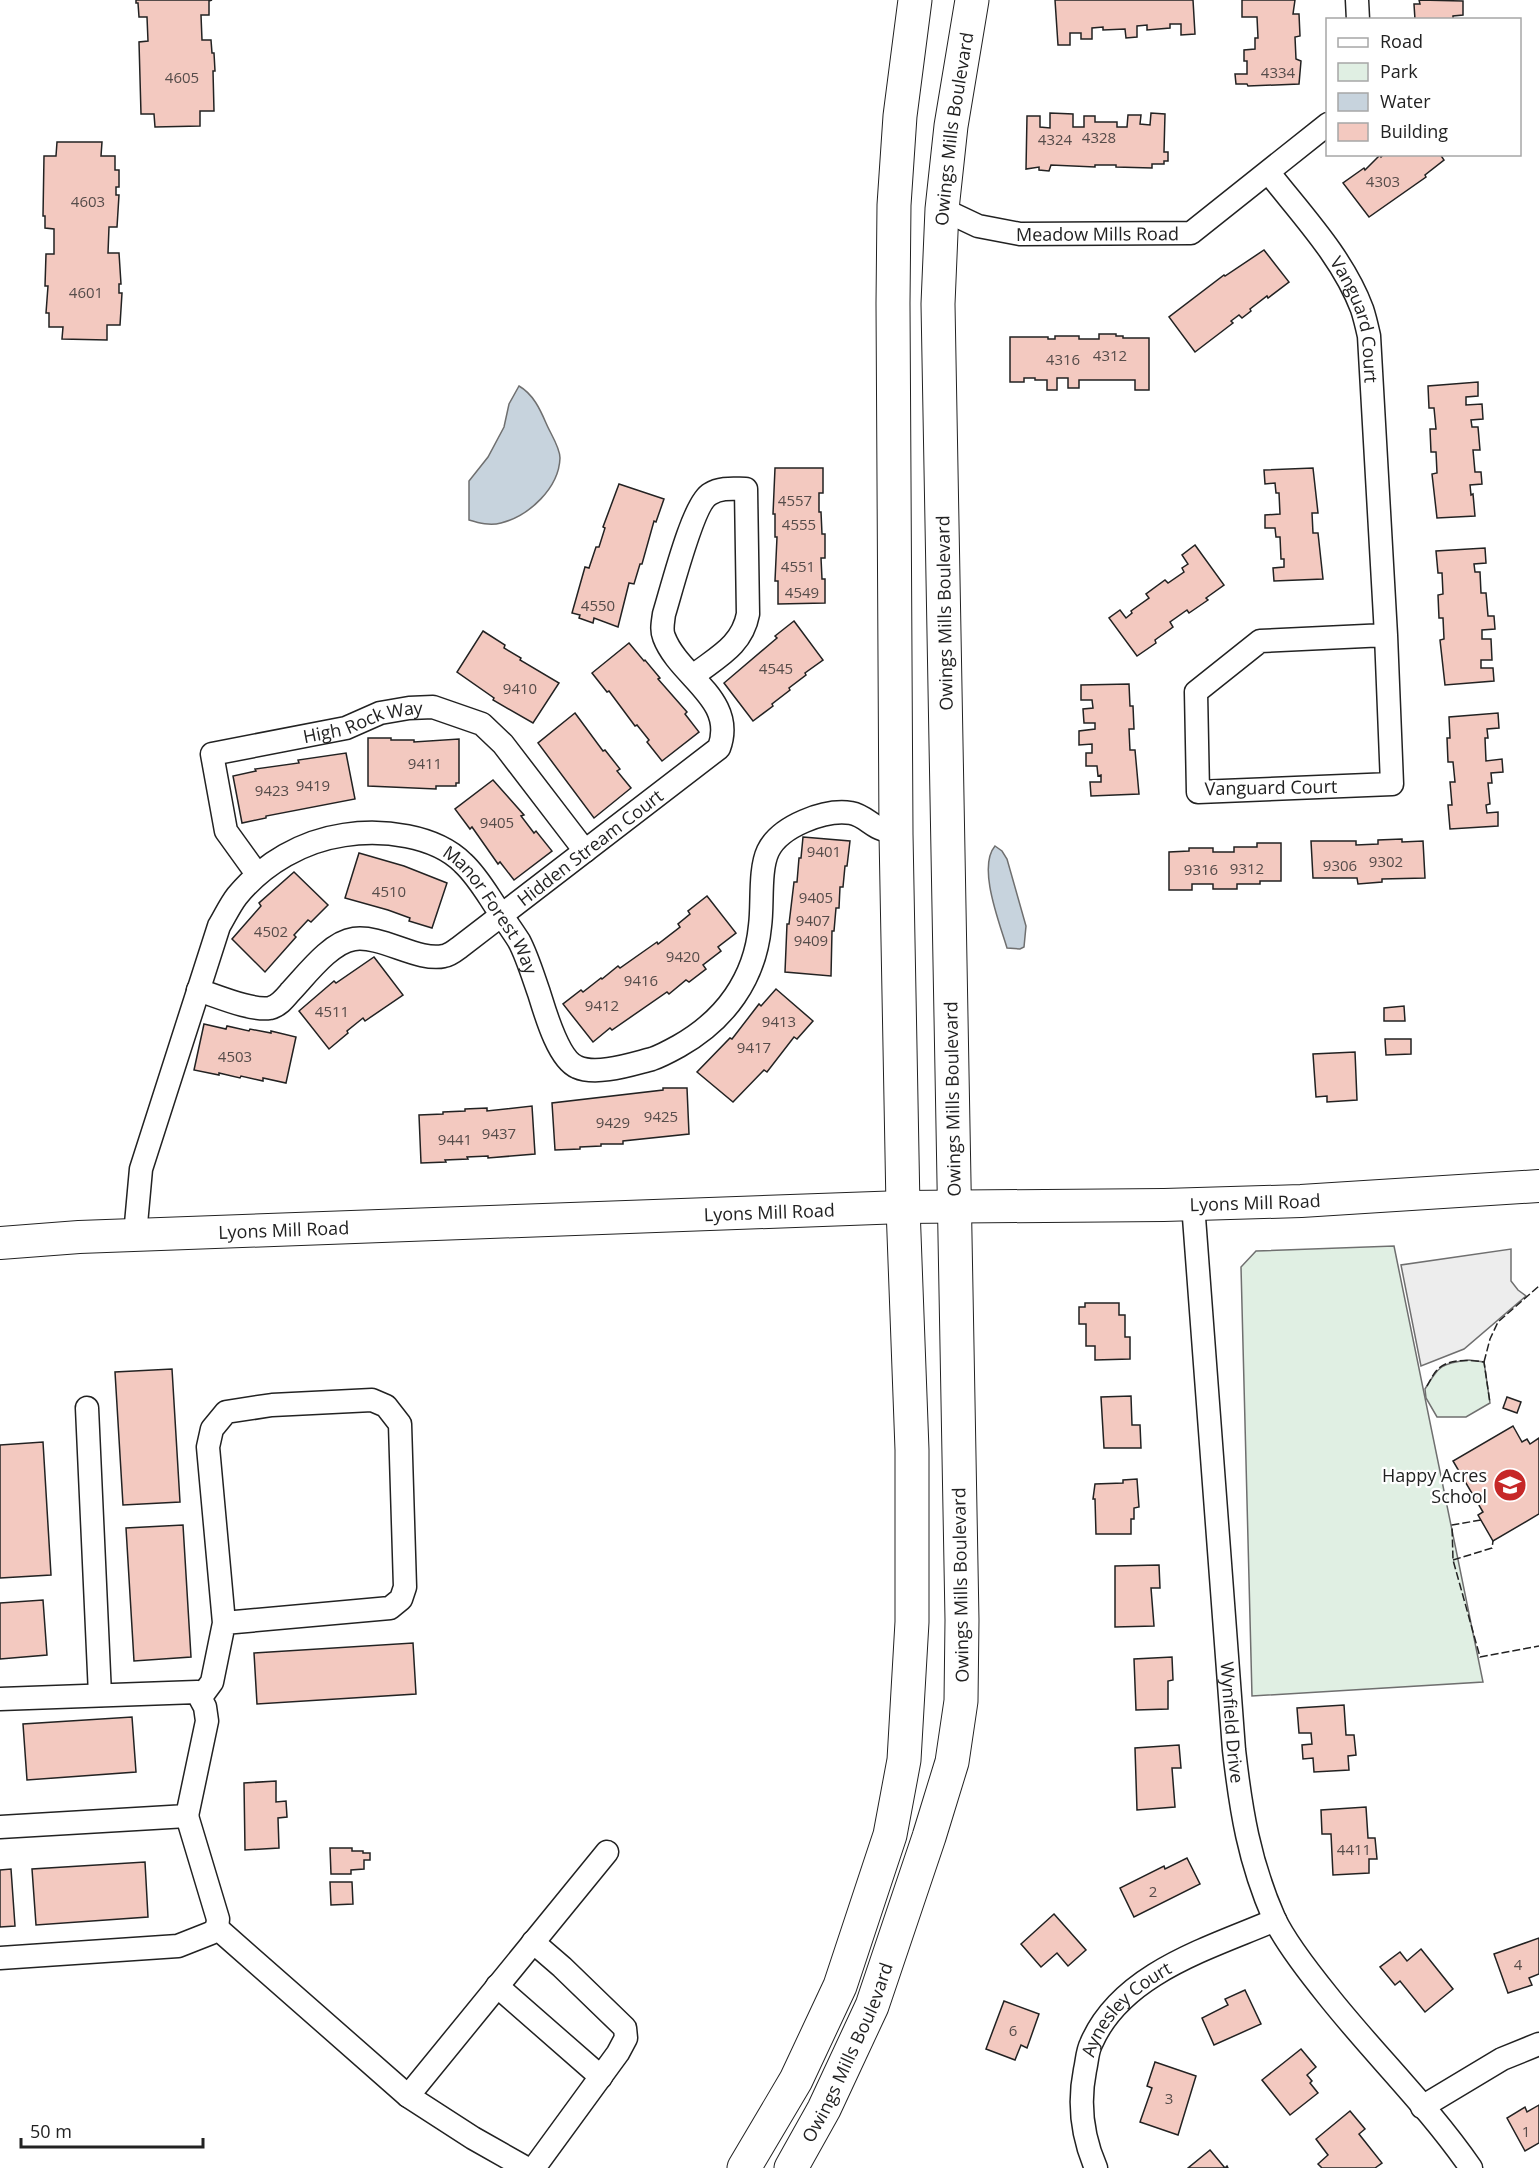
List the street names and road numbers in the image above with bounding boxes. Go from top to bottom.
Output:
street label: Owings Mills Boulevard [929,30,978,226]
street label: Meadow Mills Road [1016,221,1179,246]
street label: Vanguard Court [1325,251,1384,384]
street label: Owings Mills Boulevard [930,515,958,711]
street label: High Rock Way [301,695,424,748]
street label: Vanguard Court [1204,774,1338,800]
street label: Hidden Stream Court [512,784,668,911]
street label: Manor Forest Way [439,840,544,978]
street label: Owings Mills Boulevard [938,1001,966,1197]
street label: Lyons Mill Road [1189,1188,1321,1216]
street label: Lyons Mill Road [703,1197,835,1226]
street label: Lyons Mill Road [218,1215,350,1244]
street label: Owings Mills Boulevard [946,1487,974,1683]
street label: Wynfield Drive [1215,1661,1250,1785]
street label: Aynesley Court [1076,1956,1175,2059]
street label: Owings Mills Boulevard [796,1959,898,2146]

